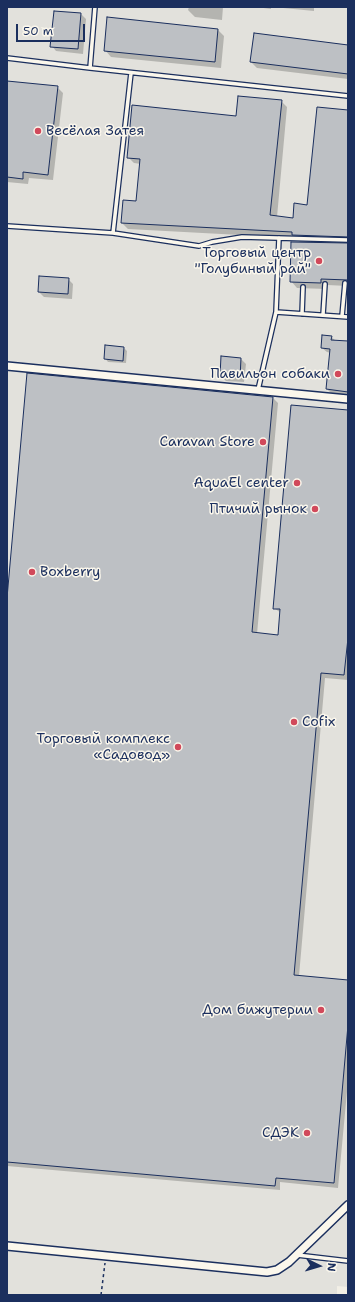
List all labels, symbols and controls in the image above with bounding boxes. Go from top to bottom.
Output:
scale bar [18,16,87,42]
text: 50 m [23,23,53,39]
place label: Весёлая Затея [46,123,144,139]
marker: Весёлая Затея [33,126,43,136]
place label: Торговый центр "Голубиный рай" [194,245,311,278]
marker: Торговый центр "Голубиный рай" [314,256,324,266]
place label: Павильон собаки [210,366,330,382]
marker: Павильон собаки [333,369,343,379]
place label: Caravan Store [160,434,255,450]
marker: Caravan Store [258,437,268,447]
place label: AquaEl center [193,475,289,491]
marker: AquaEl center [292,478,302,488]
place label: Птичий рынок [210,501,307,517]
marker: Птичий рынок [310,504,320,514]
place label: Boxberry [40,564,100,580]
marker: Boxberry [27,567,37,577]
place label: Cofix [302,714,335,730]
marker: Cofix [289,717,299,727]
place label: Торговый комплекс «Садовод» [37,731,170,764]
marker: Торговый комплекс «Садовод» [173,742,183,752]
place label: Дом бижутерии [202,1002,313,1018]
marker: Дом бижутерии [316,1005,326,1015]
place label: СДЭК [262,1125,299,1141]
marker: СДЭК [302,1128,312,1138]
north arrow [299,1246,339,1286]
text: N [324,1262,339,1272]

